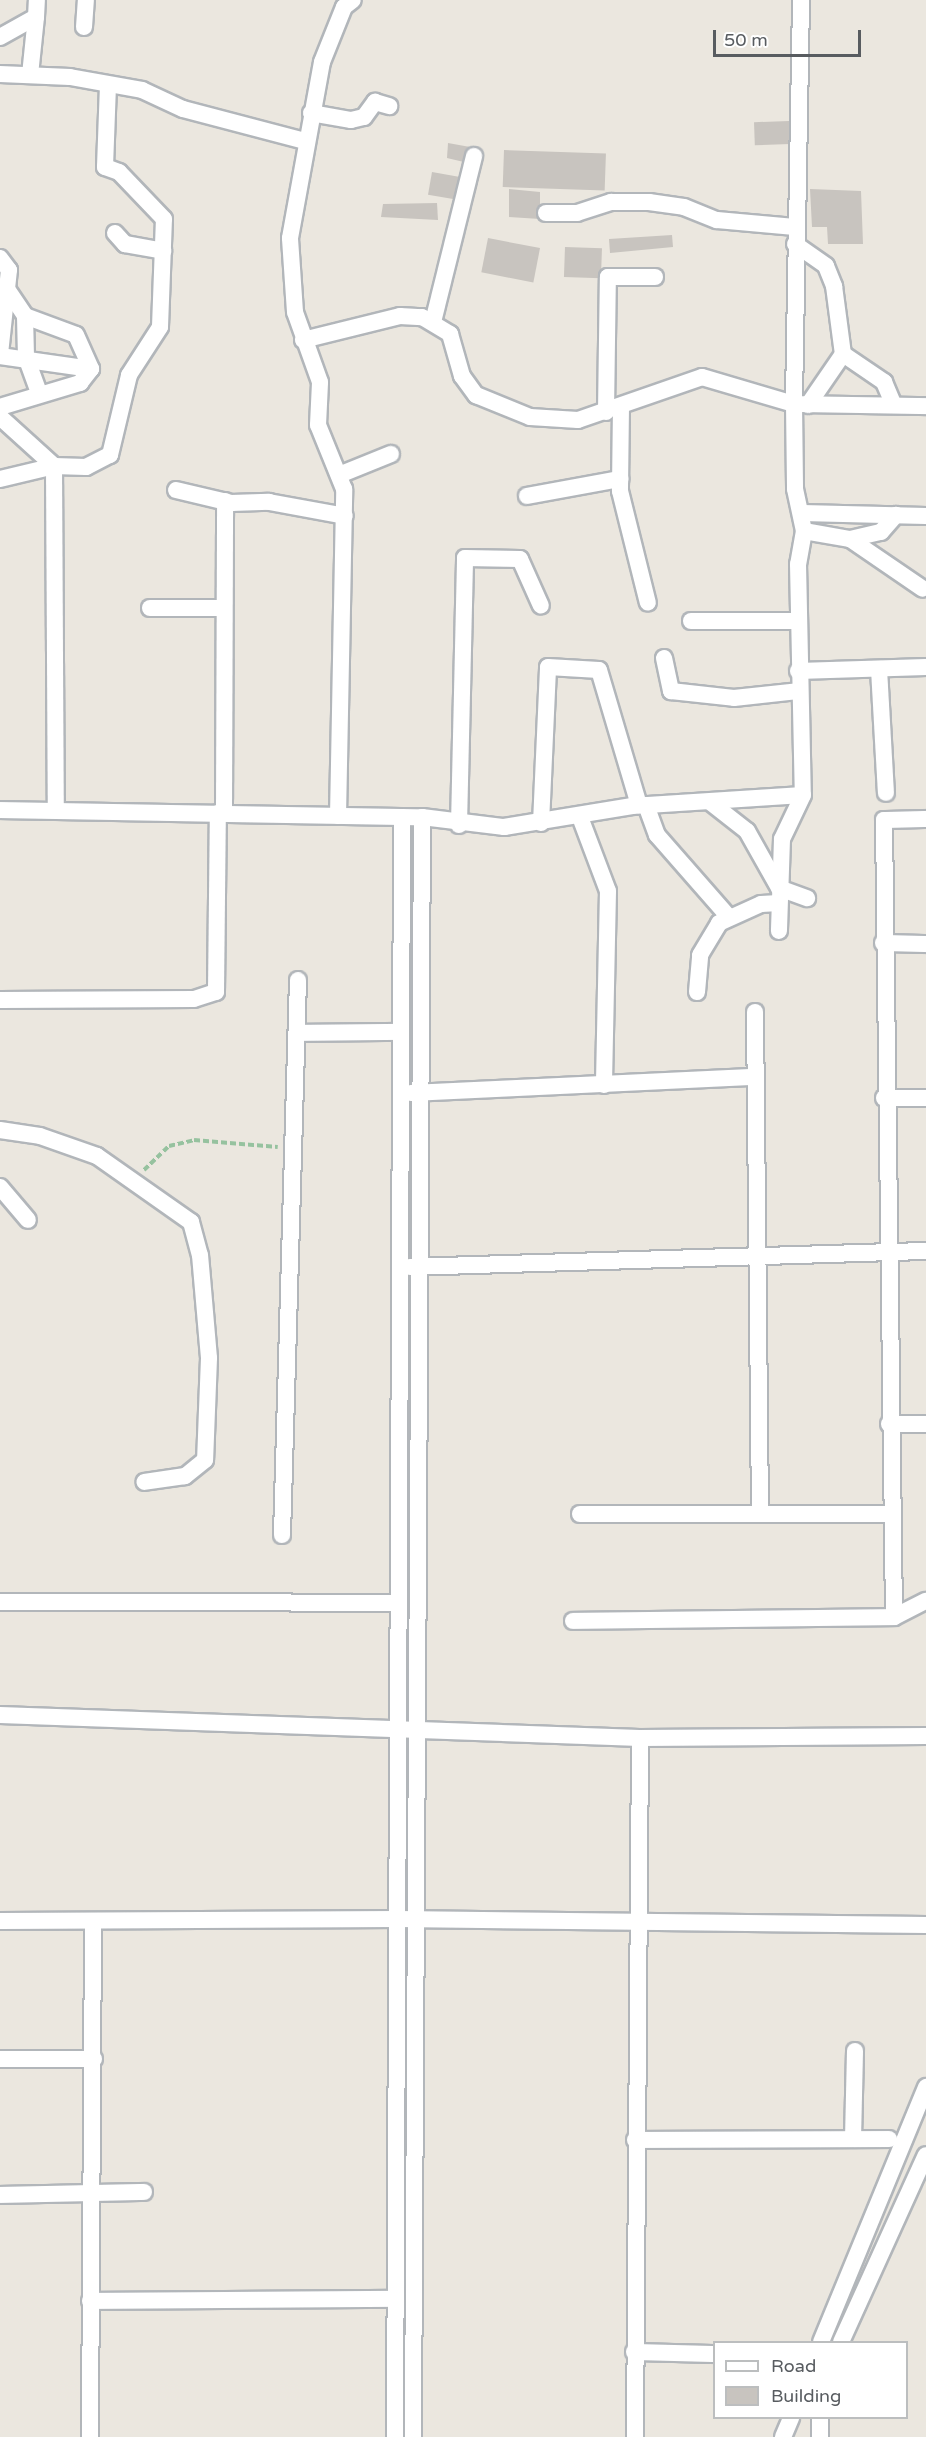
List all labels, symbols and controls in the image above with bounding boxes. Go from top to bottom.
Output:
scale bar [716,18,864,56]
text: 50 m [724,29,768,51]
legend [713,2341,908,2419]
text: Road [771,2355,816,2377]
text: Building [771,2385,841,2407]

